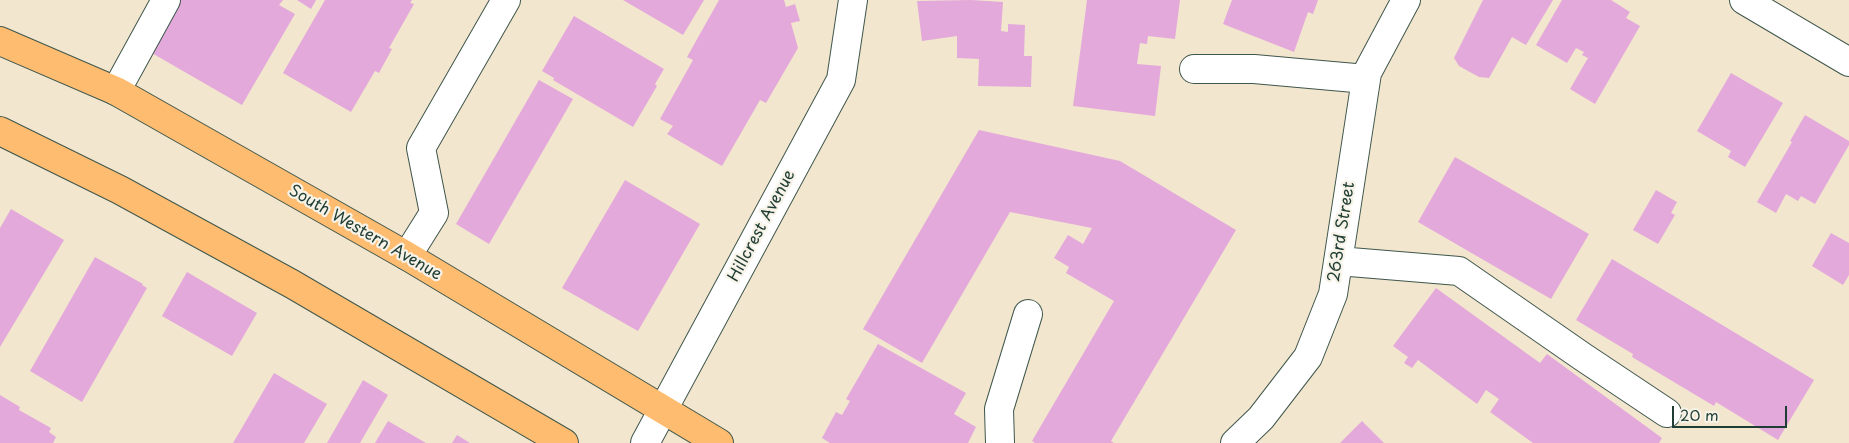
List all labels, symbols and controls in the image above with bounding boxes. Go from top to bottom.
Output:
street label: Hillcrest Avenue [724,167,800,285]
street label: South Western Avenue [285,181,445,285]
street label: 263rd Street [1325,181,1359,283]
scale bar [1674,396,1789,428]
text: 20 m [1680,403,1719,426]

